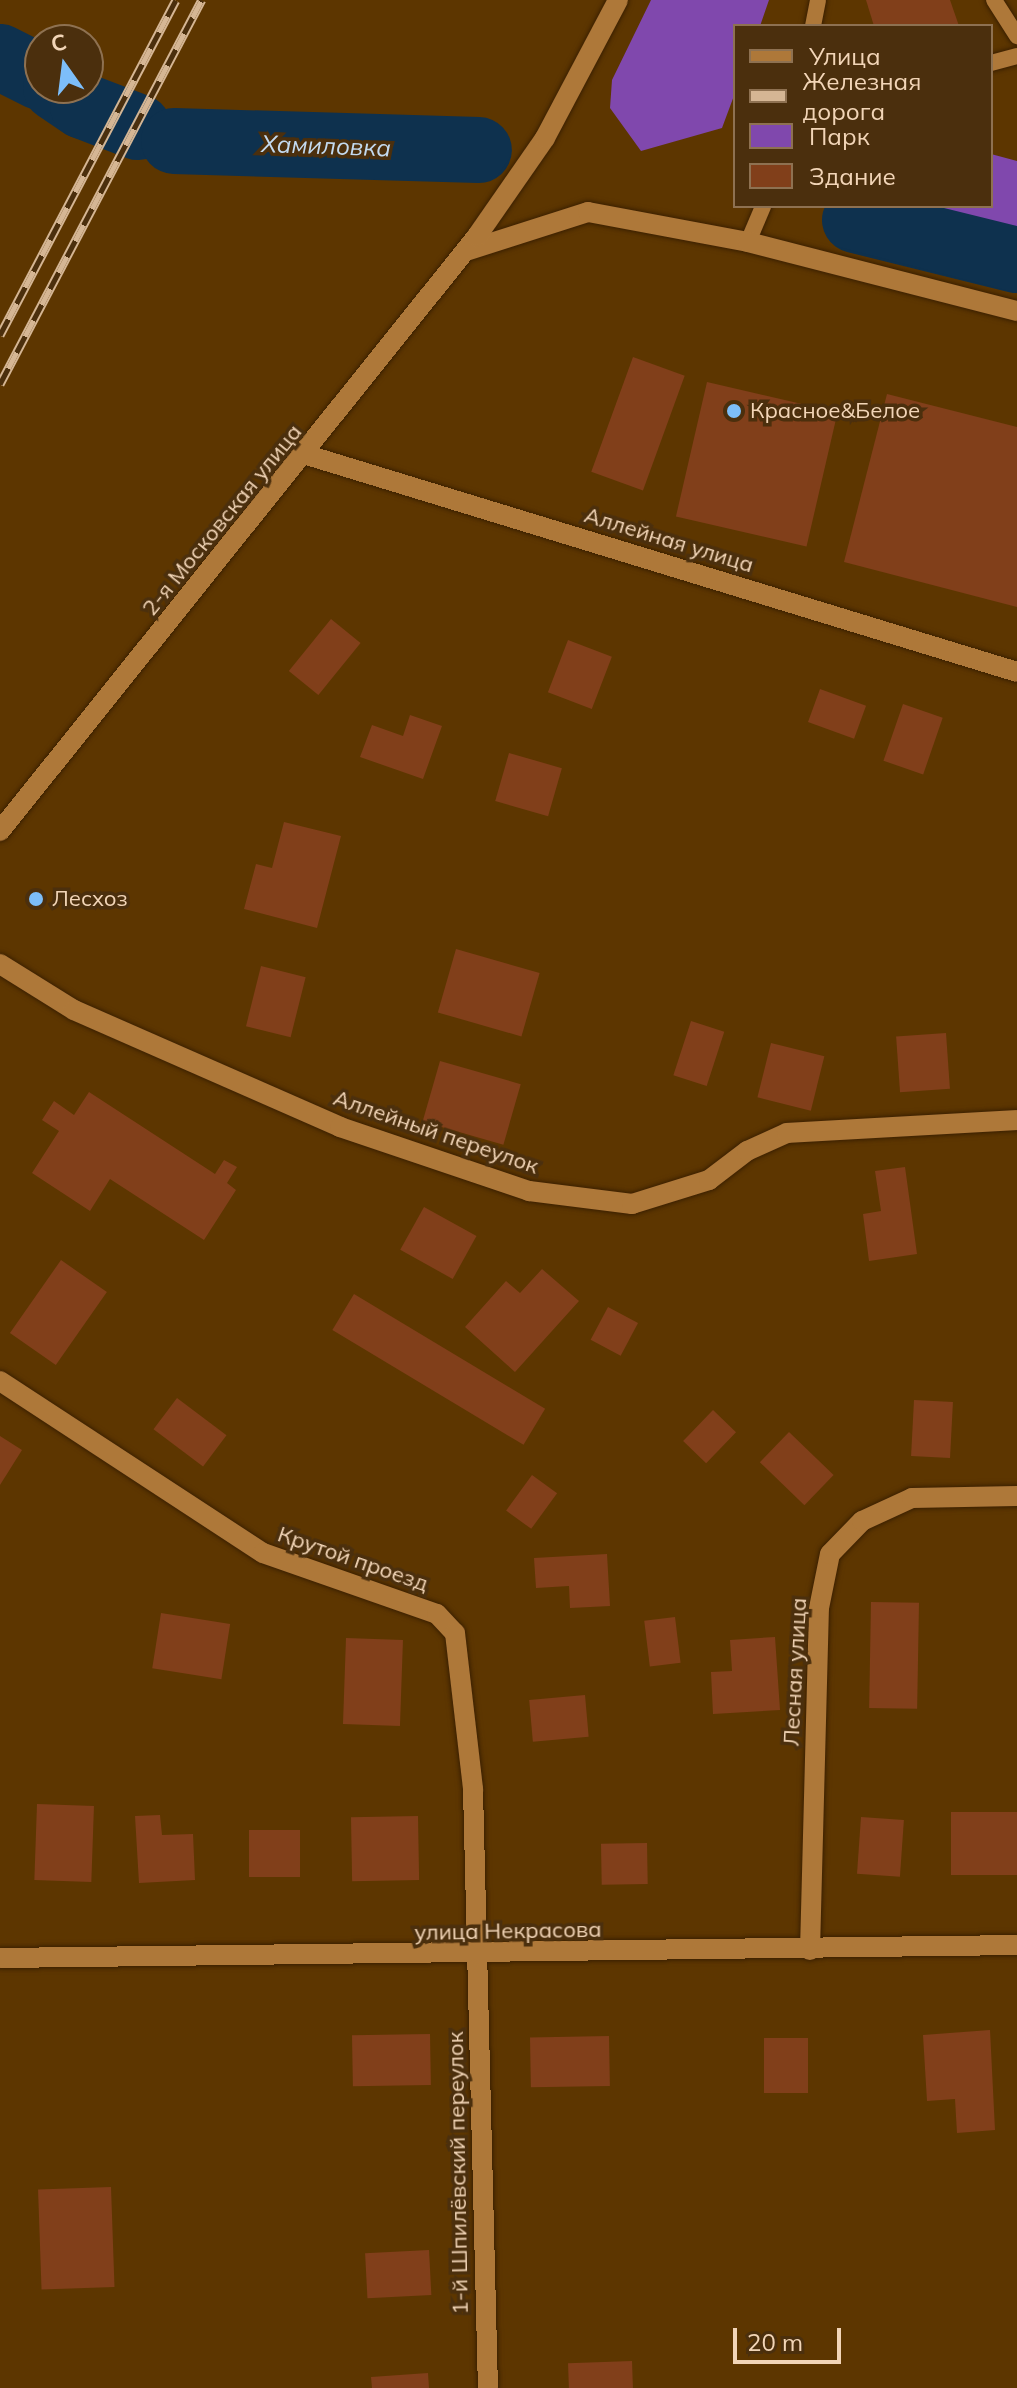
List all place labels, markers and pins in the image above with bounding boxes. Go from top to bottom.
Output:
place label: Красное&Белое [750,398,920,424]
marker: Красное&Белое [725,402,743,420]
place label: Лесхоз [52,886,128,912]
marker: Лесхоз [27,890,45,908]

